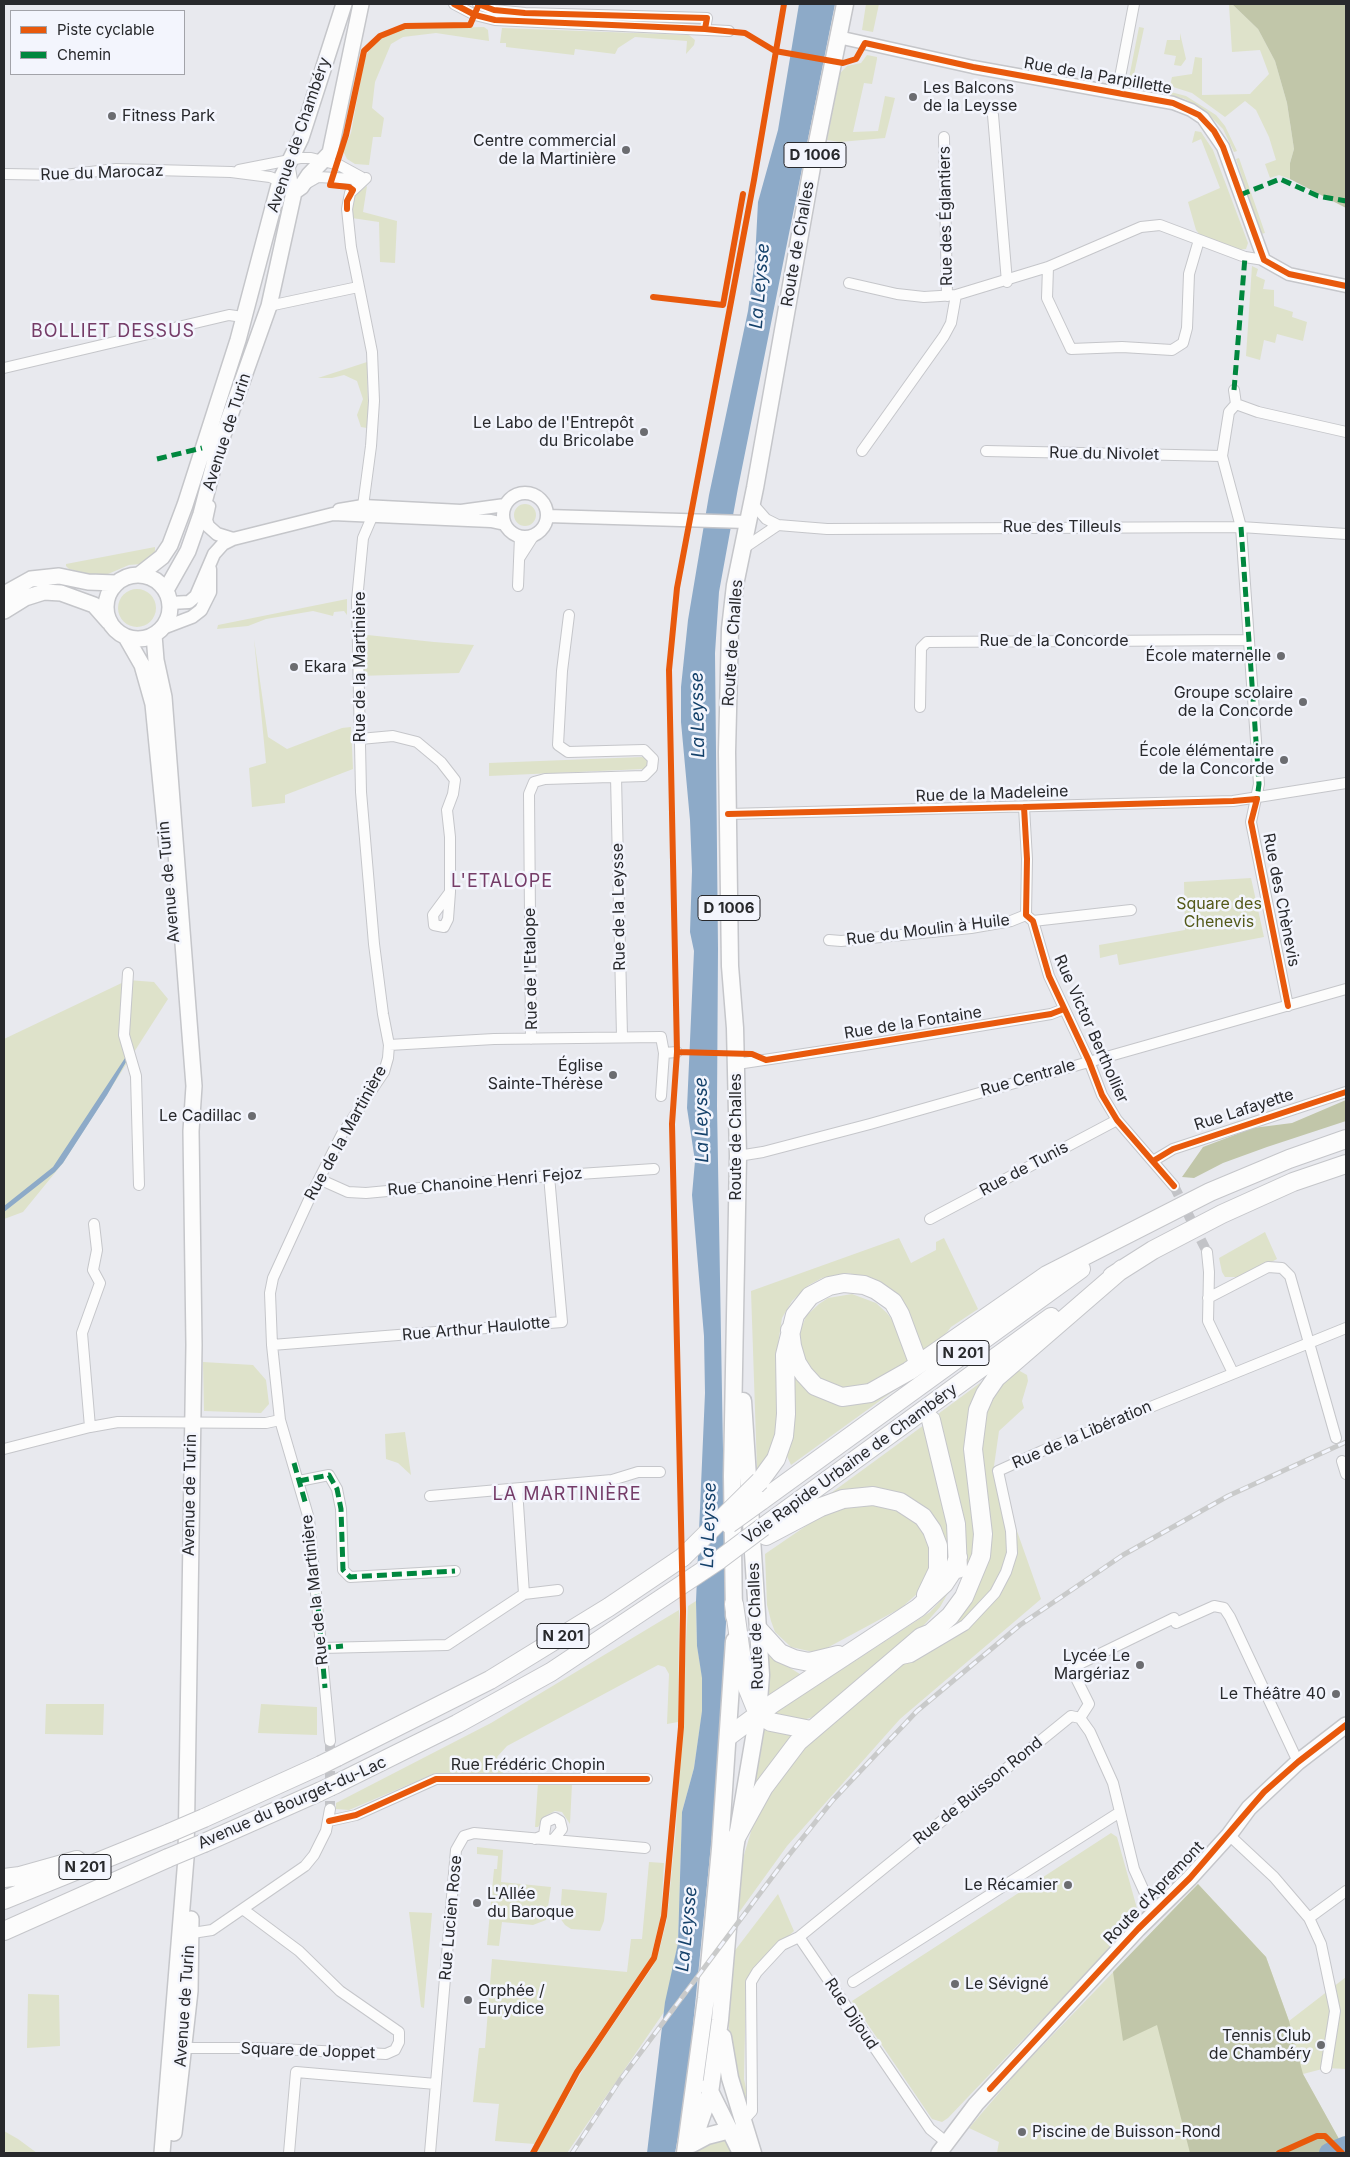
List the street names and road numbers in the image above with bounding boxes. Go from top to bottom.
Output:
street label: Rue de la Parpillette [1022,54,1174,98]
street label: Avenue de Chambéry [263,55,335,215]
road number: D 1006 [784,142,846,168]
street label: Rue des Églantiers [935,146,957,286]
street label: Rue du Marocaz [40,161,164,185]
street label: Route de Challes [777,180,819,308]
street label: Avenue de Turin [199,371,255,493]
street label: Rue du Nivolet [1049,443,1159,465]
street label: Rue des Tilleuls [1003,517,1121,537]
street label: Route de Challes [719,579,747,707]
street label: Rue de la Martinière [350,591,370,743]
street label: Rue de la Concorde [980,631,1128,651]
street label: Rue de la Madeleine [915,782,1069,806]
street label: Avenue de Turin [154,820,184,944]
street label: Rue des Chènevis [1259,831,1303,969]
street label: Rue de la Leysse [608,843,630,971]
road number: D 1006 [698,896,760,920]
street label: Rue de l'Etalope [520,908,542,1030]
street label: Rue du Moulin à Huile [845,910,1011,950]
street label: Rue Victor Berthollier [1050,952,1132,1106]
street label: Rue de la Fontaine [843,1003,983,1043]
street label: Rue Centrale [978,1055,1078,1101]
street label: Rue de la Martinière [301,1062,391,1204]
street label: Route de Challes [726,1073,746,1201]
street label: Rue Lafayette [1192,1085,1296,1135]
street label: Rue de Tunis [976,1138,1072,1200]
street label: Rue Chanoine Henri Fejoz [387,1164,583,1200]
street label: Rue Arthur Haulotte [401,1313,551,1345]
road number: N 201 [937,1340,989,1366]
street label: Voie Rapide Urbaine de Chambéry [739,1380,961,1548]
street label: Rue de la Libération [1009,1397,1155,1473]
street label: Avenue de Turin [179,1434,201,1556]
street label: Rue de la Martinière [298,1514,332,1666]
street label: Route de Challes [744,1562,768,1690]
road number: N 201 [537,1624,589,1648]
street label: Rue de Buisson Rond [910,1733,1046,1849]
street label: Avenue du Bourget-du-Lac [195,1753,389,1853]
street label: Rue Frédéric Chopin [451,1755,605,1775]
street label: Route d'Apremont [1100,1838,1208,1948]
road number: N 201 [59,1854,111,1880]
street label: Rue Lucien Rose [436,1854,466,1982]
street label: Avenue de Turin [171,1944,199,2068]
street label: Rue Dijoud [820,1975,882,2053]
street label: Square de Joppet [240,2039,376,2063]

